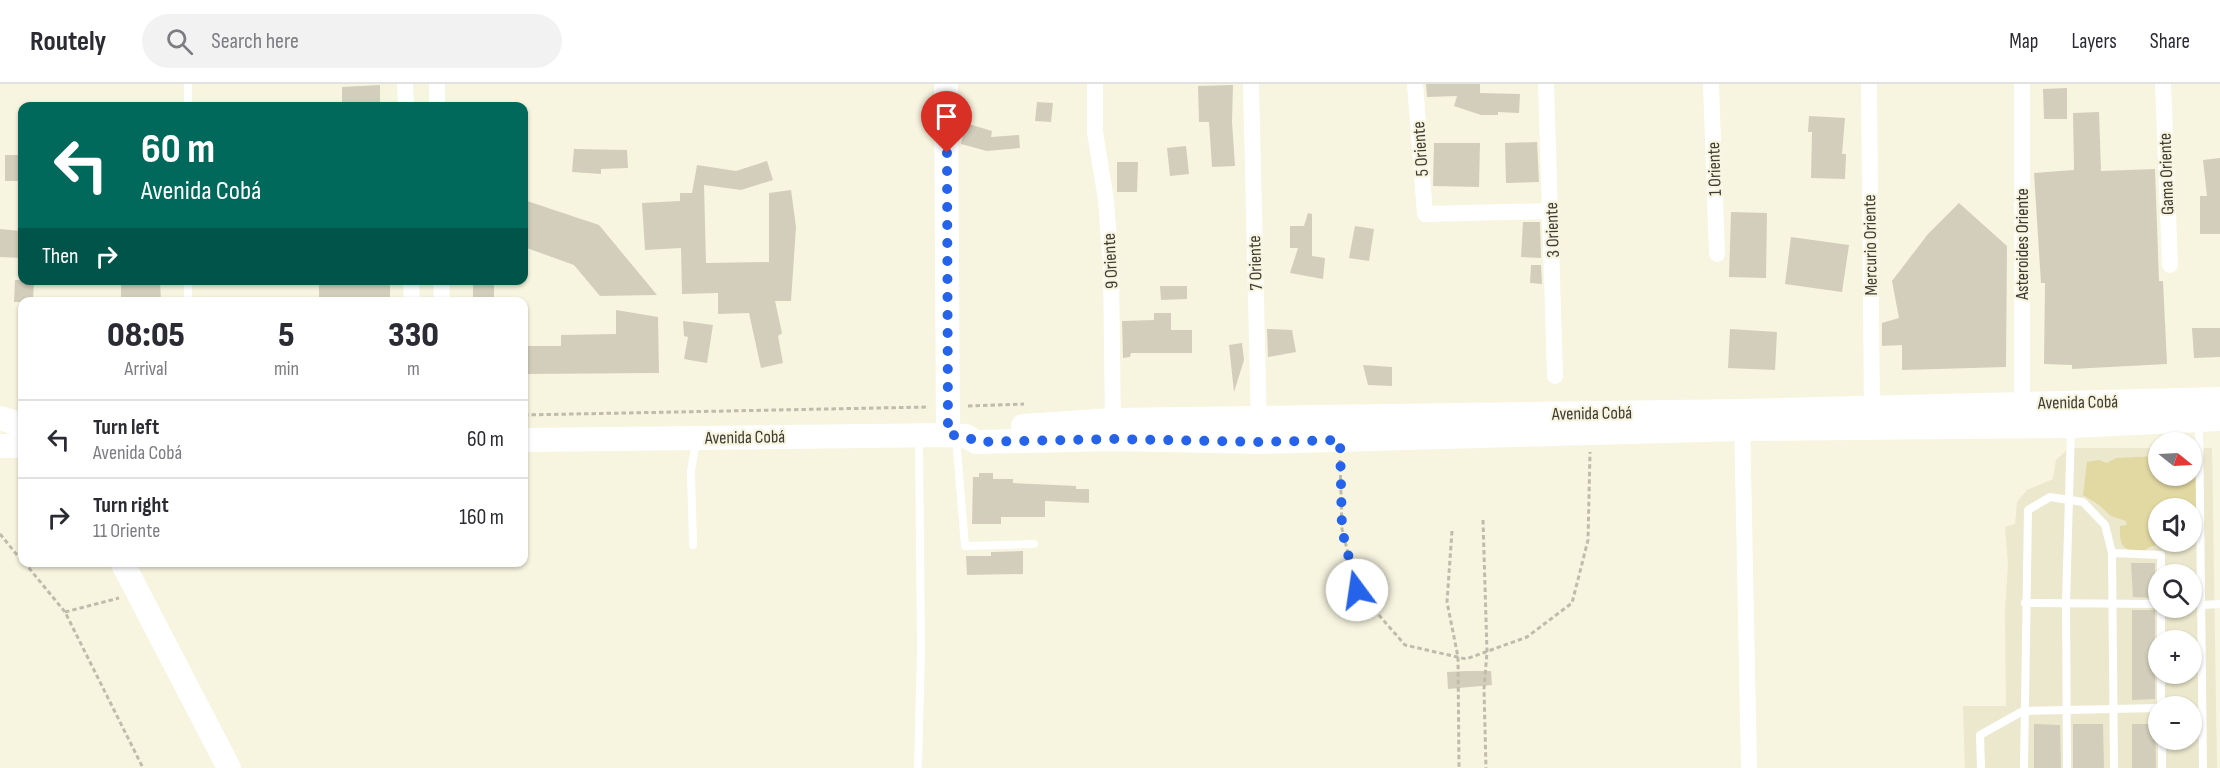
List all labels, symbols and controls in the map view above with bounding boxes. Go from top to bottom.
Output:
search box [142,14,562,68]
text: Routely [30,25,106,58]
icon: search [163,25,196,58]
text: Search here [211,28,299,55]
text: Map [2009,29,2038,54]
text: Layers [2071,29,2117,54]
text: Share [2150,29,2190,54]
pin [921,91,972,153]
icon: arrive [930,100,963,133]
street label: 5 Oriente [1408,121,1433,177]
text: 60 m [141,124,215,175]
icon: left [42,126,120,204]
street label: Gama Oriente [2155,133,2178,215]
street label: 1 Oriente [1703,142,1726,196]
text: Avenida Cobá [141,175,261,207]
street label: Asteroides Oriente [2012,188,2033,301]
street label: Mercurio Oriente [1859,194,1882,296]
street label: 3 Oriente [1541,202,1564,258]
street label: 9 Oriente [1099,233,1122,289]
street label: 7 Oriente [1244,235,1267,291]
icon: right [90,240,123,273]
text: Then [42,243,78,270]
text: 08:05 [107,314,185,357]
text: 5 [278,314,295,357]
text: 330 [388,314,439,357]
text: Arrival [124,357,167,381]
text: min [274,357,299,381]
text: m [407,357,420,381]
street label: Avenida Cobá [2037,391,2118,414]
street label: Avenida Cobá [1551,402,1632,425]
text: Turn left [93,414,159,441]
icon: left [42,423,75,456]
text: 60 m [467,426,504,453]
street label: Avenida Cobá [704,426,785,449]
north arrow [2148,432,2202,486]
map controls [2148,432,2202,750]
text: Avenida Cobá [93,441,182,465]
text: Turn right [93,492,169,519]
button: sound [2148,498,2202,552]
icon: right [42,501,75,534]
text: 160 m [459,504,504,531]
text: 11 Oriente [93,519,160,543]
position arrow [1325,558,1389,622]
button: search [2148,564,2202,618]
button: + [2148,630,2202,684]
button: − [2148,696,2202,750]

